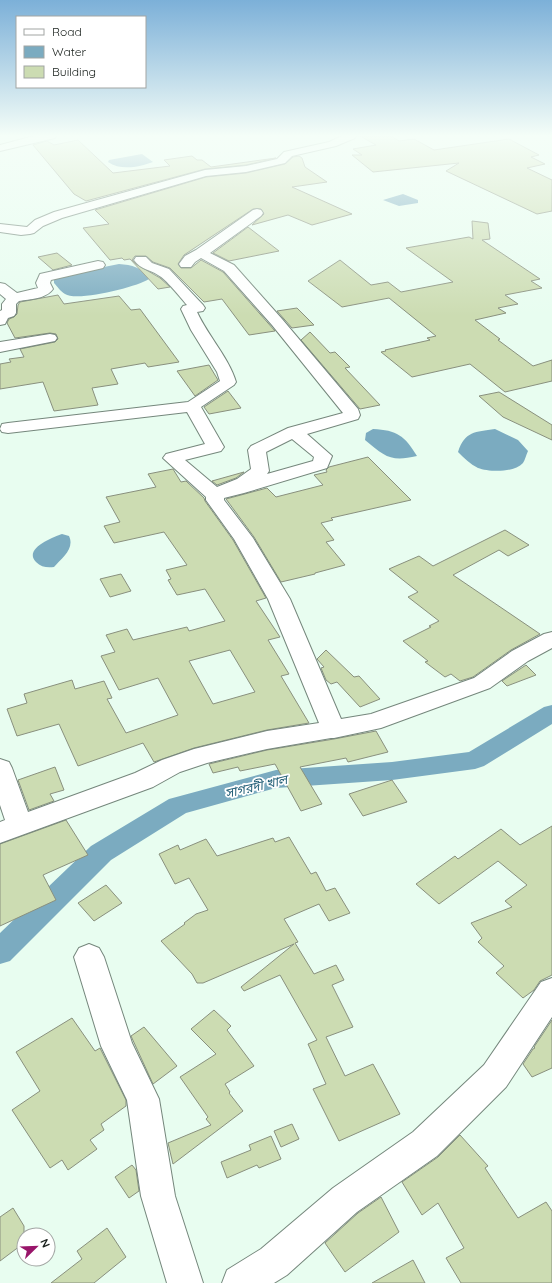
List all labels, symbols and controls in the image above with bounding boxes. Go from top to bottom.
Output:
legend [16,16,146,88]
text: Road [52,24,82,39]
text: Water [52,44,87,59]
text: Building [52,64,96,79]
water label: সাগরদী খাল [223,771,291,801]
north arrow [16,1227,56,1267]
text: N [37,1237,53,1250]

